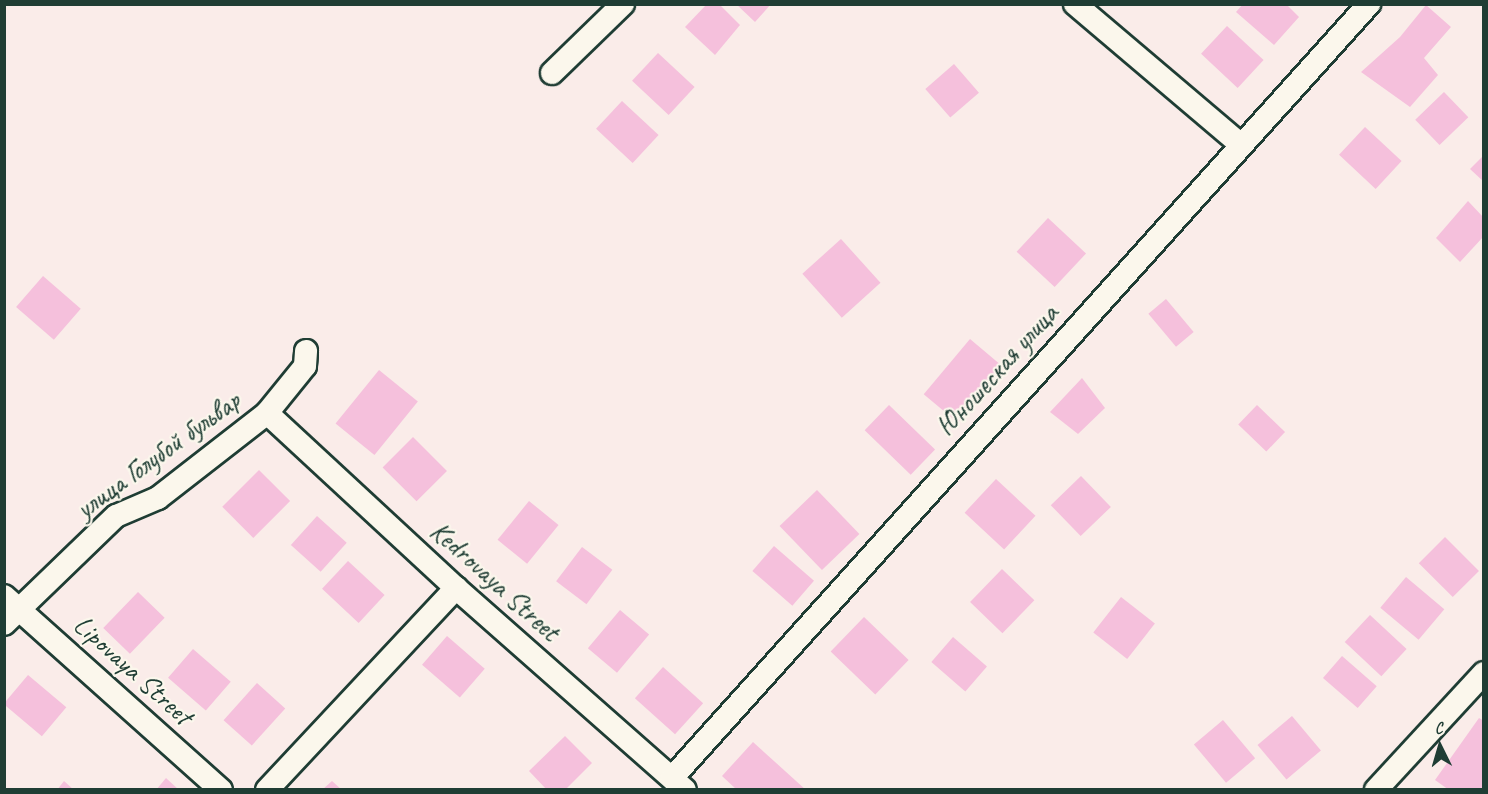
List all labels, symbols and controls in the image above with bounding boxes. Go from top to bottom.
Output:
street label: Юношеская улица [928,296,1066,444]
street label: улица Голубой бульвар [69,384,247,526]
street label: Kedrovaya Street [423,514,567,648]
street label: Lipovaya Street [67,608,199,732]
north arrow [1410,716,1470,776]
text: С [1434,718,1443,738]

